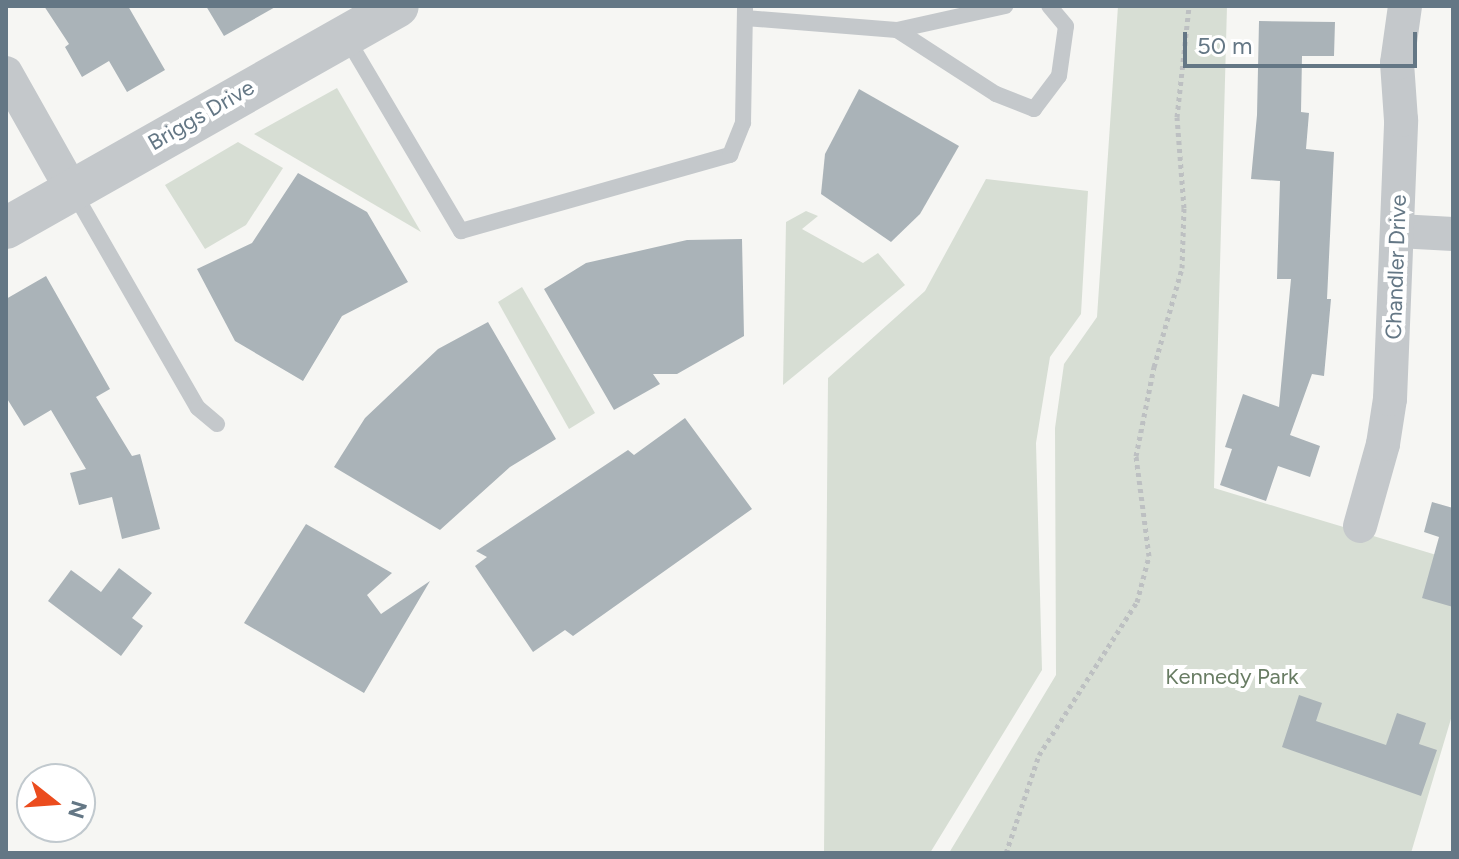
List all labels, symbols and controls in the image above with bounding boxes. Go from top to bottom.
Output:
scale bar [1187,16,1421,66]
text: 50 m [1197,31,1253,60]
street label: Briggs Drive [143,74,259,156]
street label: Chandler Drive [1380,194,1412,340]
park label: Kennedy Park [1165,664,1299,690]
north arrow [16,763,96,843]
text: N [62,797,93,822]

